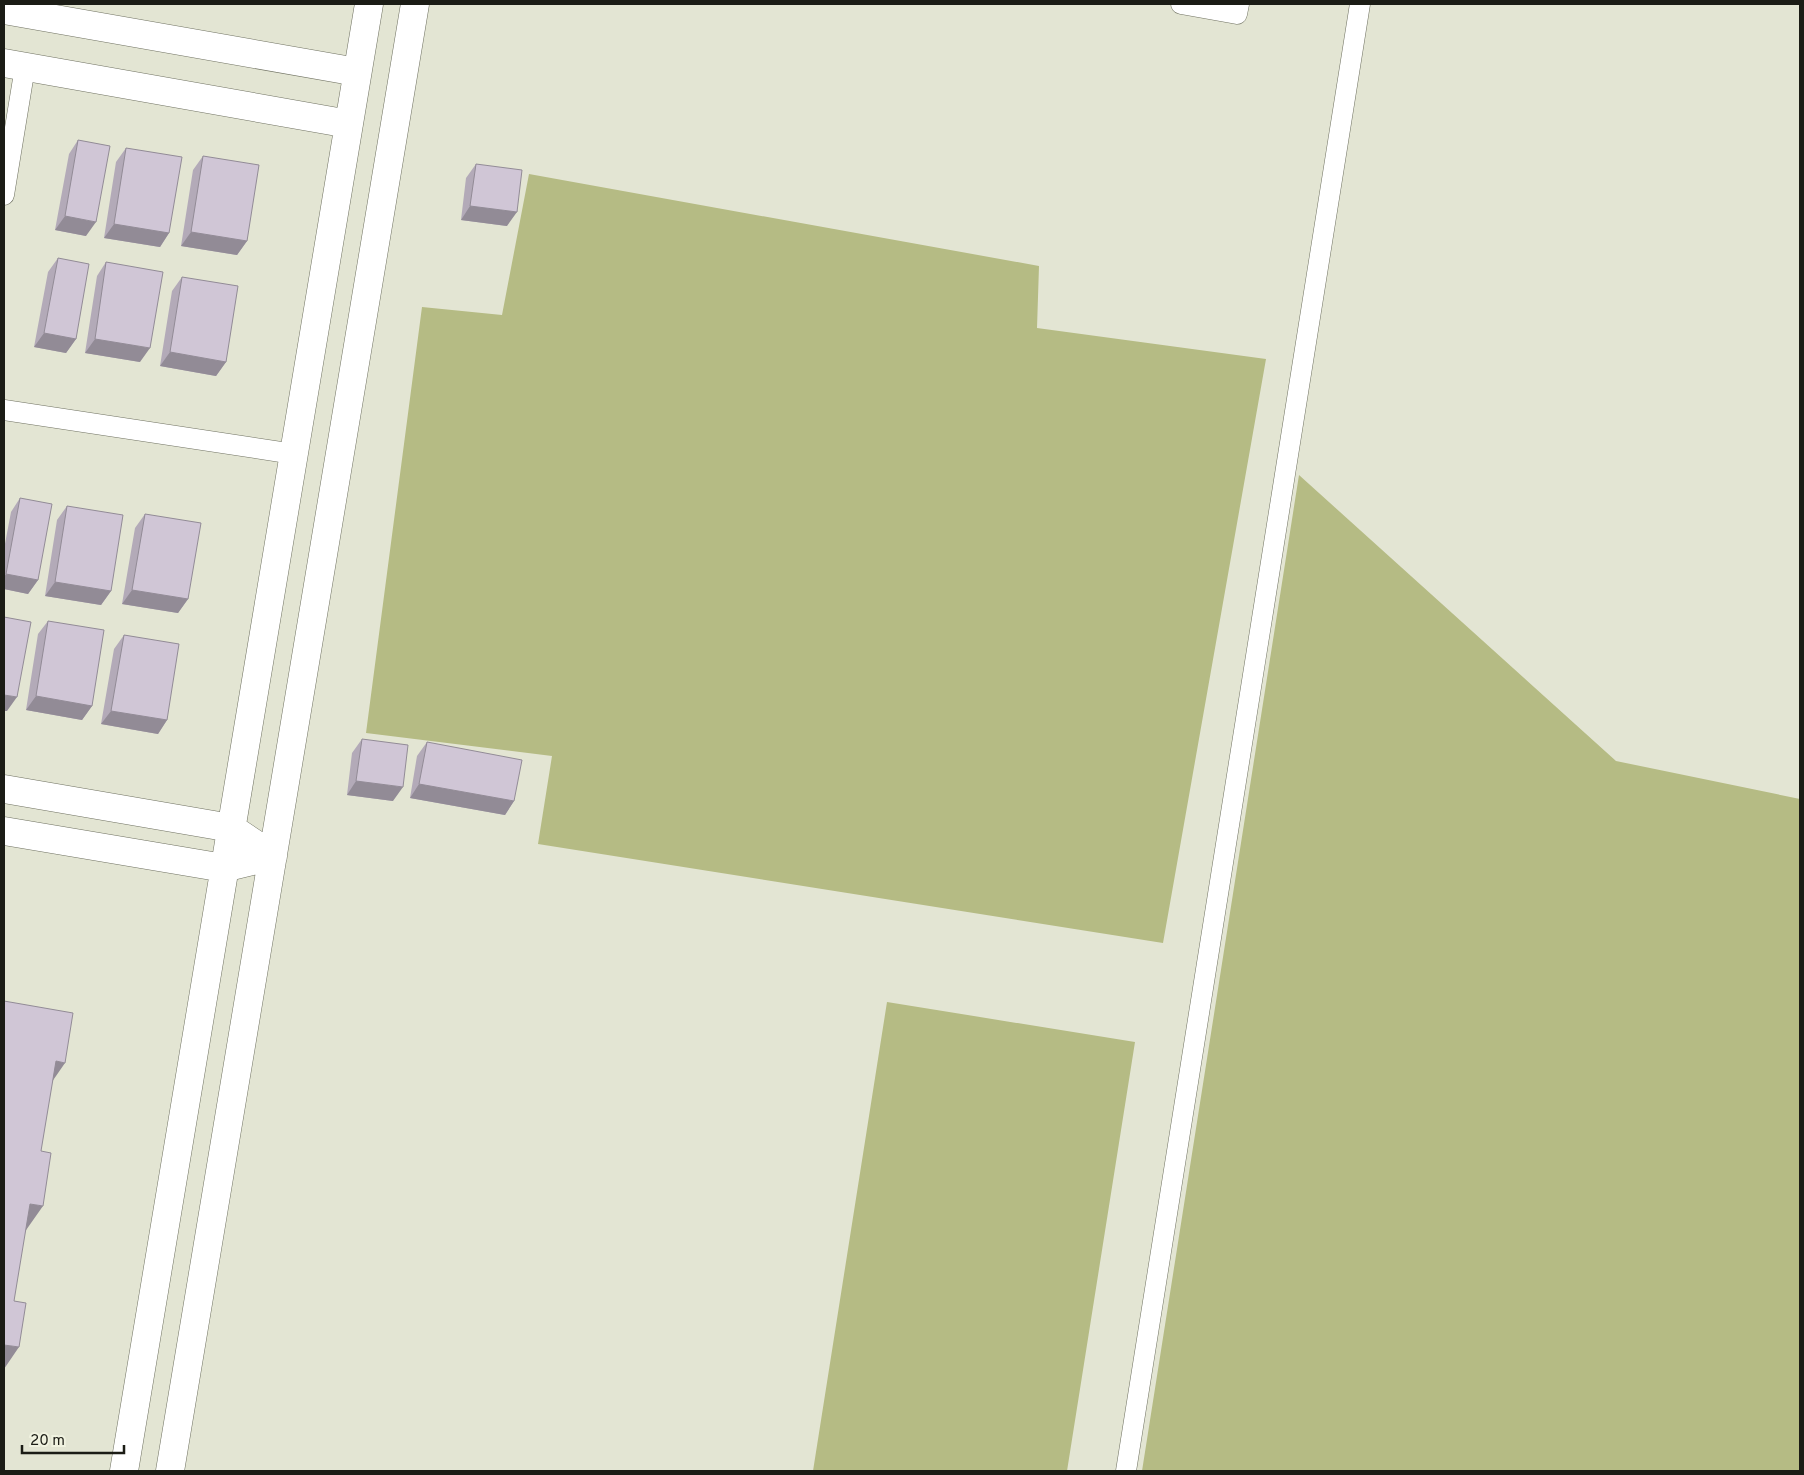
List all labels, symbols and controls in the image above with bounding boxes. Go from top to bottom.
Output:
scale bar [22,1422,125,1454]
text: 20 m [30,1432,65,1451]

